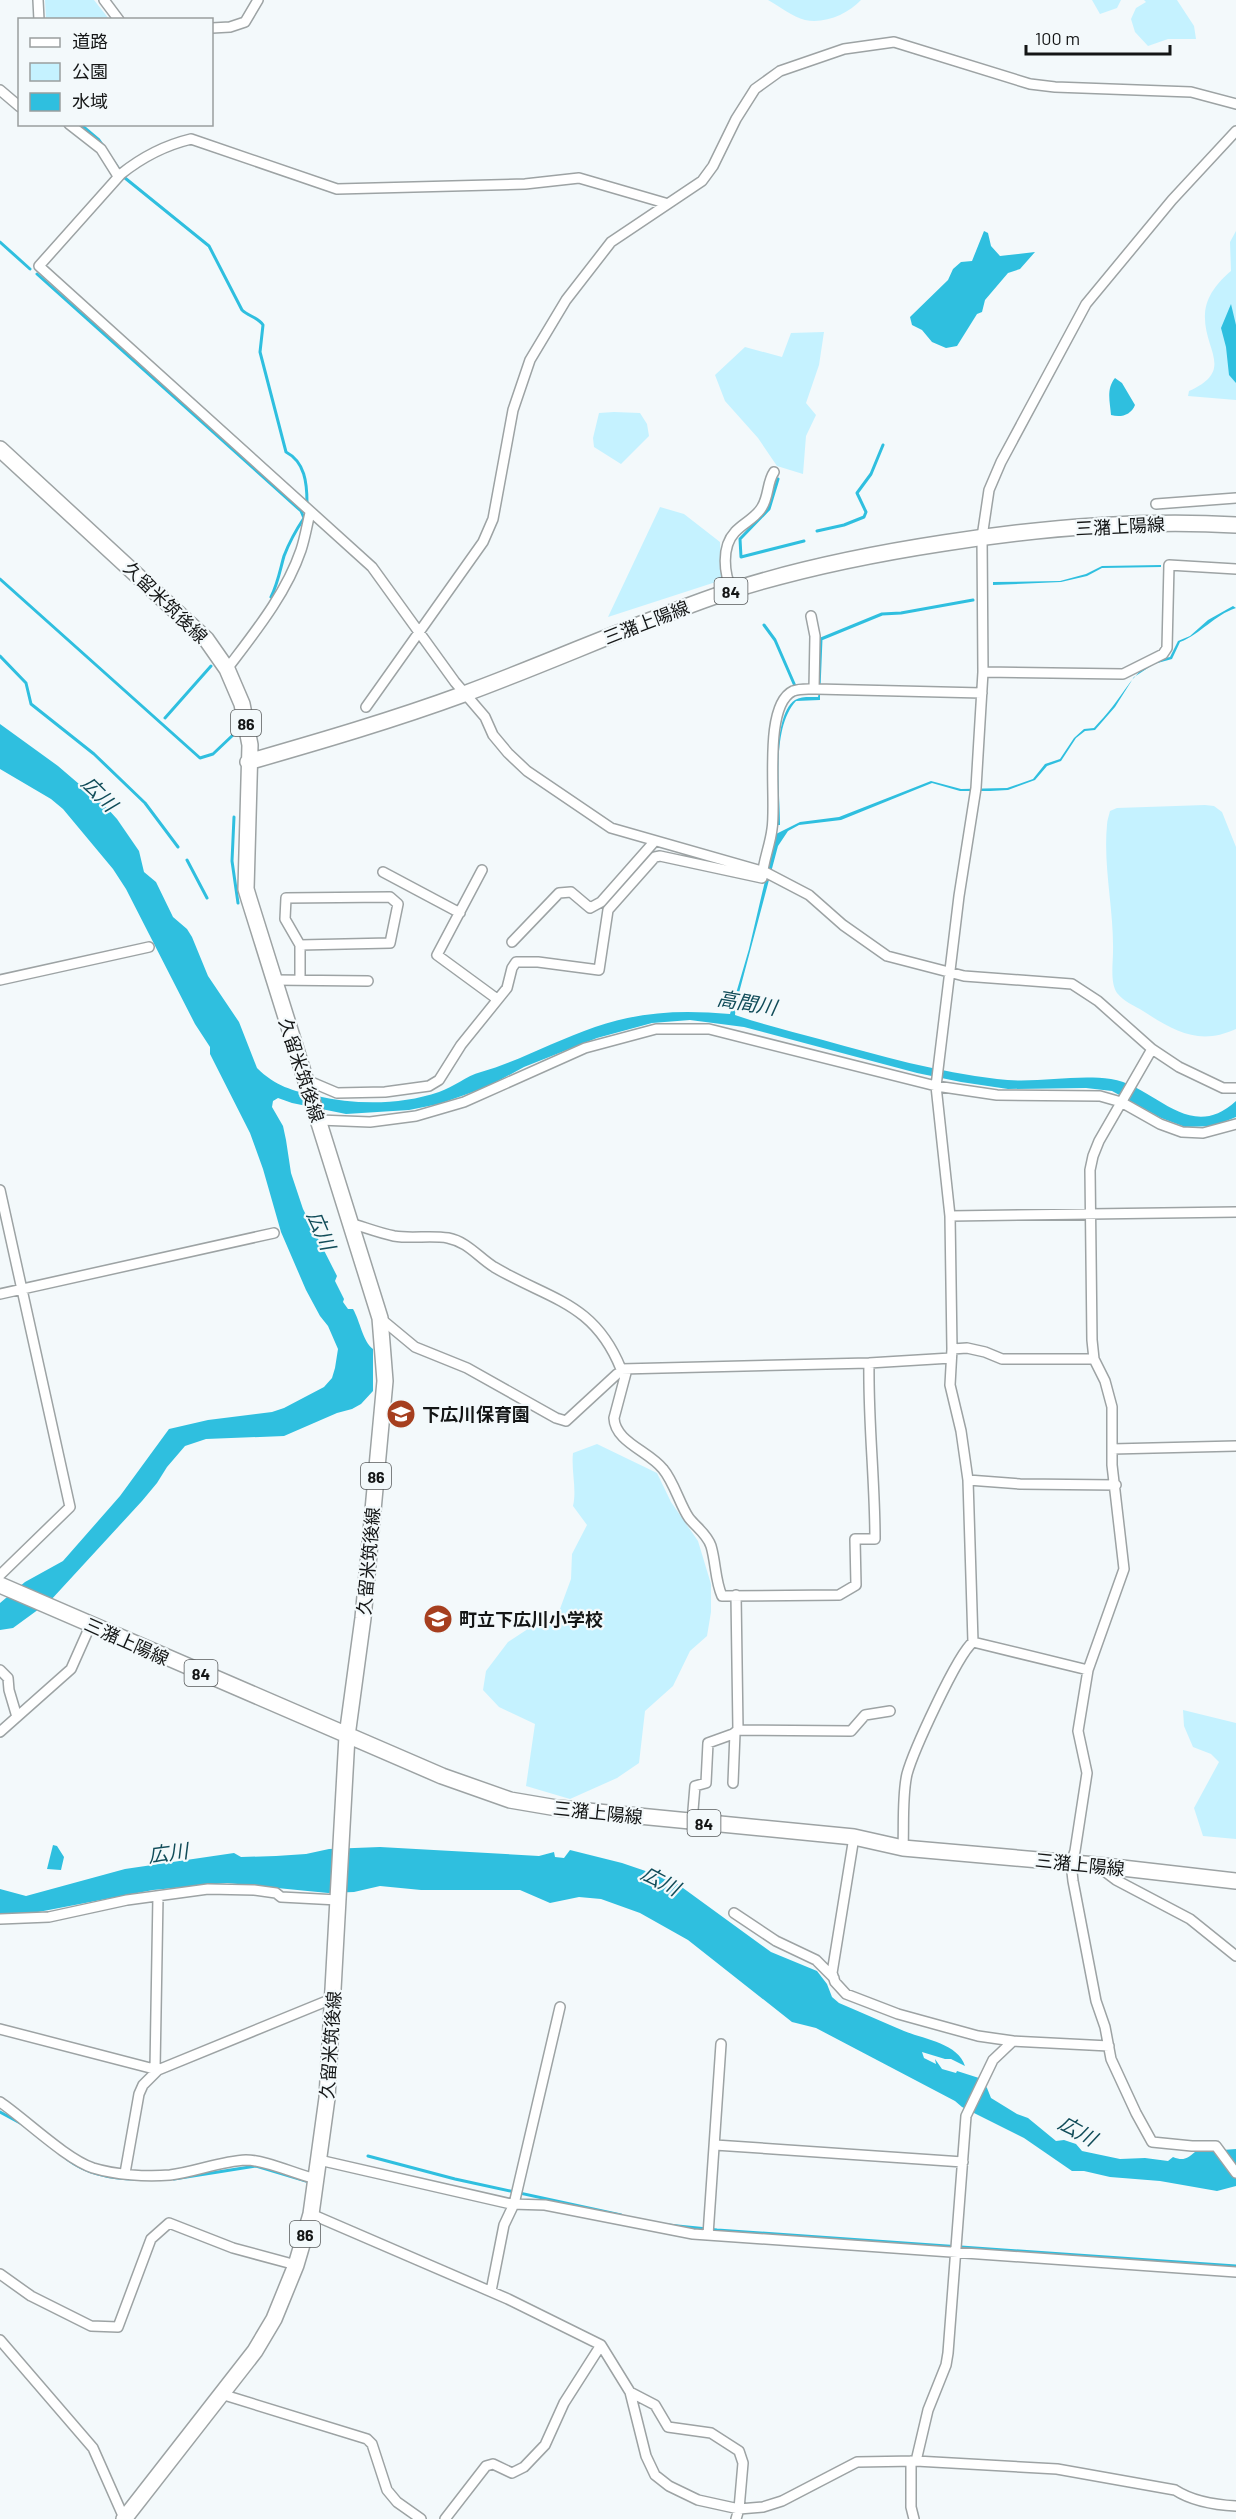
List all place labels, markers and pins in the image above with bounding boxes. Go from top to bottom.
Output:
school or university icon: 下広川保育園 [385,1398,417,1430]
place label: 下広川保育園 [422,1403,530,1425]
school or university icon: 町立下広川小学校 [422,1603,454,1635]
place label: 町立下広川小学校 [459,1608,603,1630]

